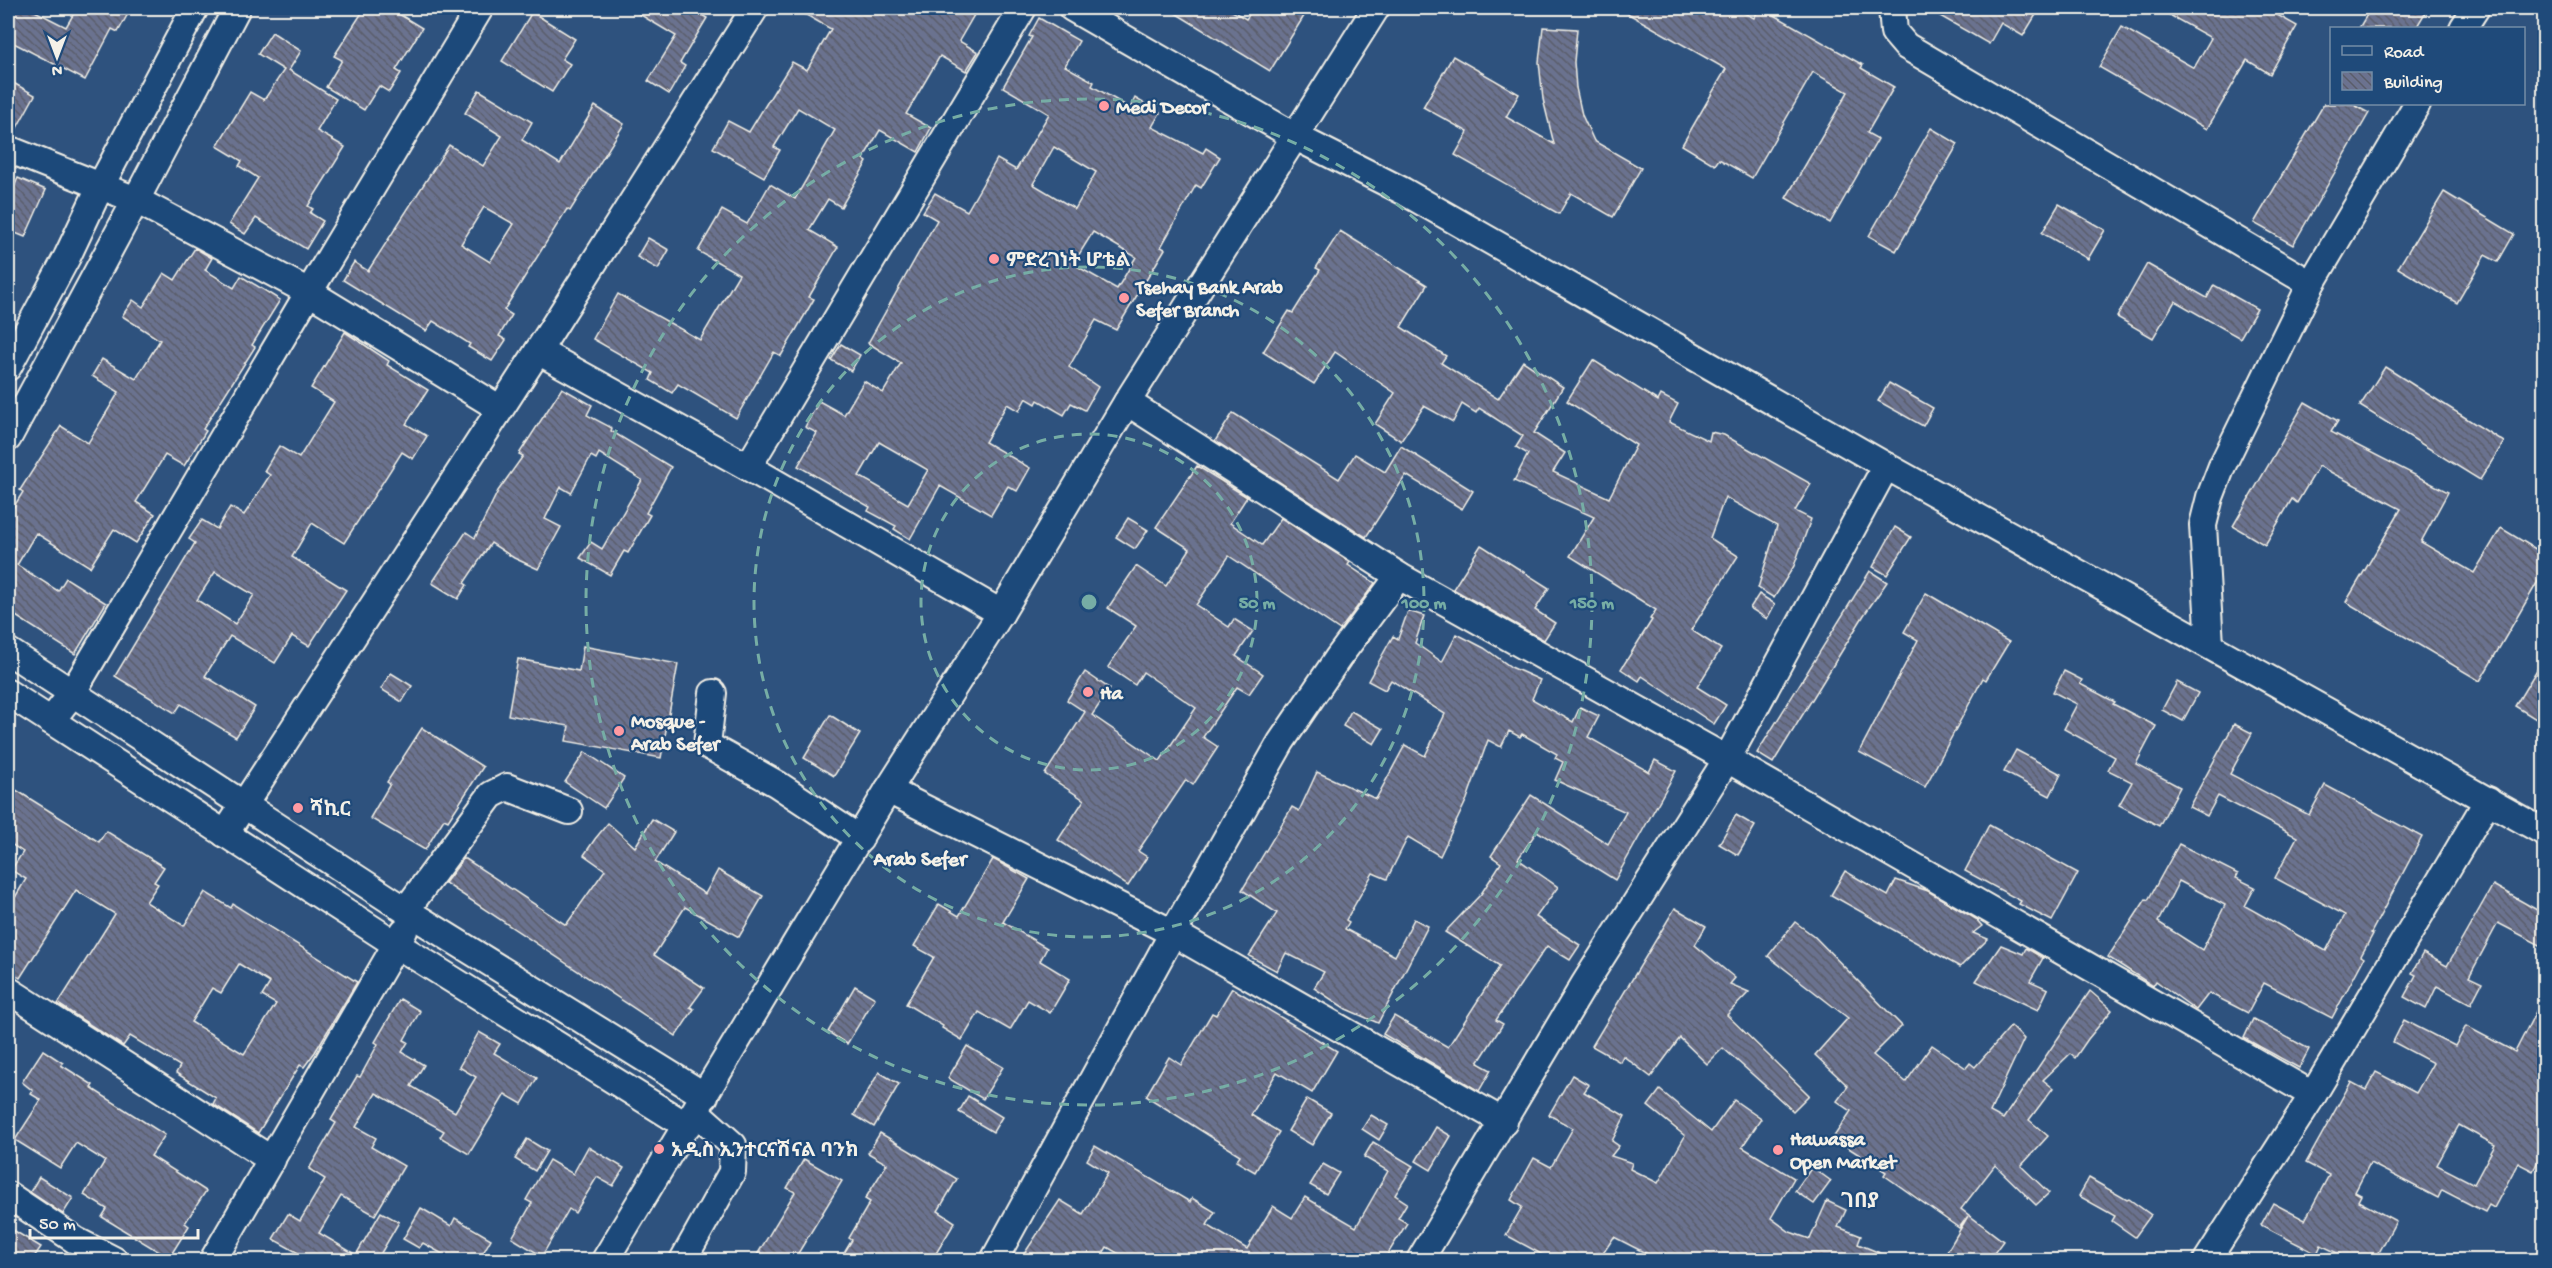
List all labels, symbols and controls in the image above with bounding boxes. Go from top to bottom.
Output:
north arrow [27,27,87,87]
legend [2330,27,2525,105]
text: Road [2384,43,2425,64]
text: N [51,59,62,78]
text: Building [2383,73,2443,94]
place label: Medi Decor [1116,98,1211,121]
marker: Medi Decor [1097,99,1111,113]
place label: ምድረገነት ሆቴል [1006,250,1131,274]
marker: ምድረገነት ሆቴል [987,252,1001,266]
place label: Tsehay Bank Arab Sefer Branch [1134,278,1283,324]
marker: Tsehay Bank Arab Sefer Branch [1117,291,1131,305]
centre of rings [1079,592,1099,612]
text: 50 m [1239,594,1276,615]
text: 100 m [1401,594,1447,615]
text: 150 m [1569,594,1614,615]
place label: Ha [1100,684,1123,707]
marker: Ha [1081,685,1095,699]
place label: Mosque - Arab Sefer [630,712,721,758]
marker: Mosque - Arab Sefer [612,724,626,738]
place label: ሻኪር [310,798,351,823]
marker: ሻኪር [291,801,305,815]
district label: Arab Sefer [873,849,969,874]
place label: Hawassa Open Market [1790,1130,1898,1176]
place label: አዲስ ኢንተርናሽናል ባንክ [671,1139,859,1164]
marker: አዲስ ኢንተርናሽናል ባንክ [652,1142,666,1156]
marker: Hawassa Open Market [1771,1143,1785,1157]
district label: ገበያ [1841,1191,1879,1216]
scale bar [30,1202,198,1240]
text: 50 m [39,1215,76,1236]

